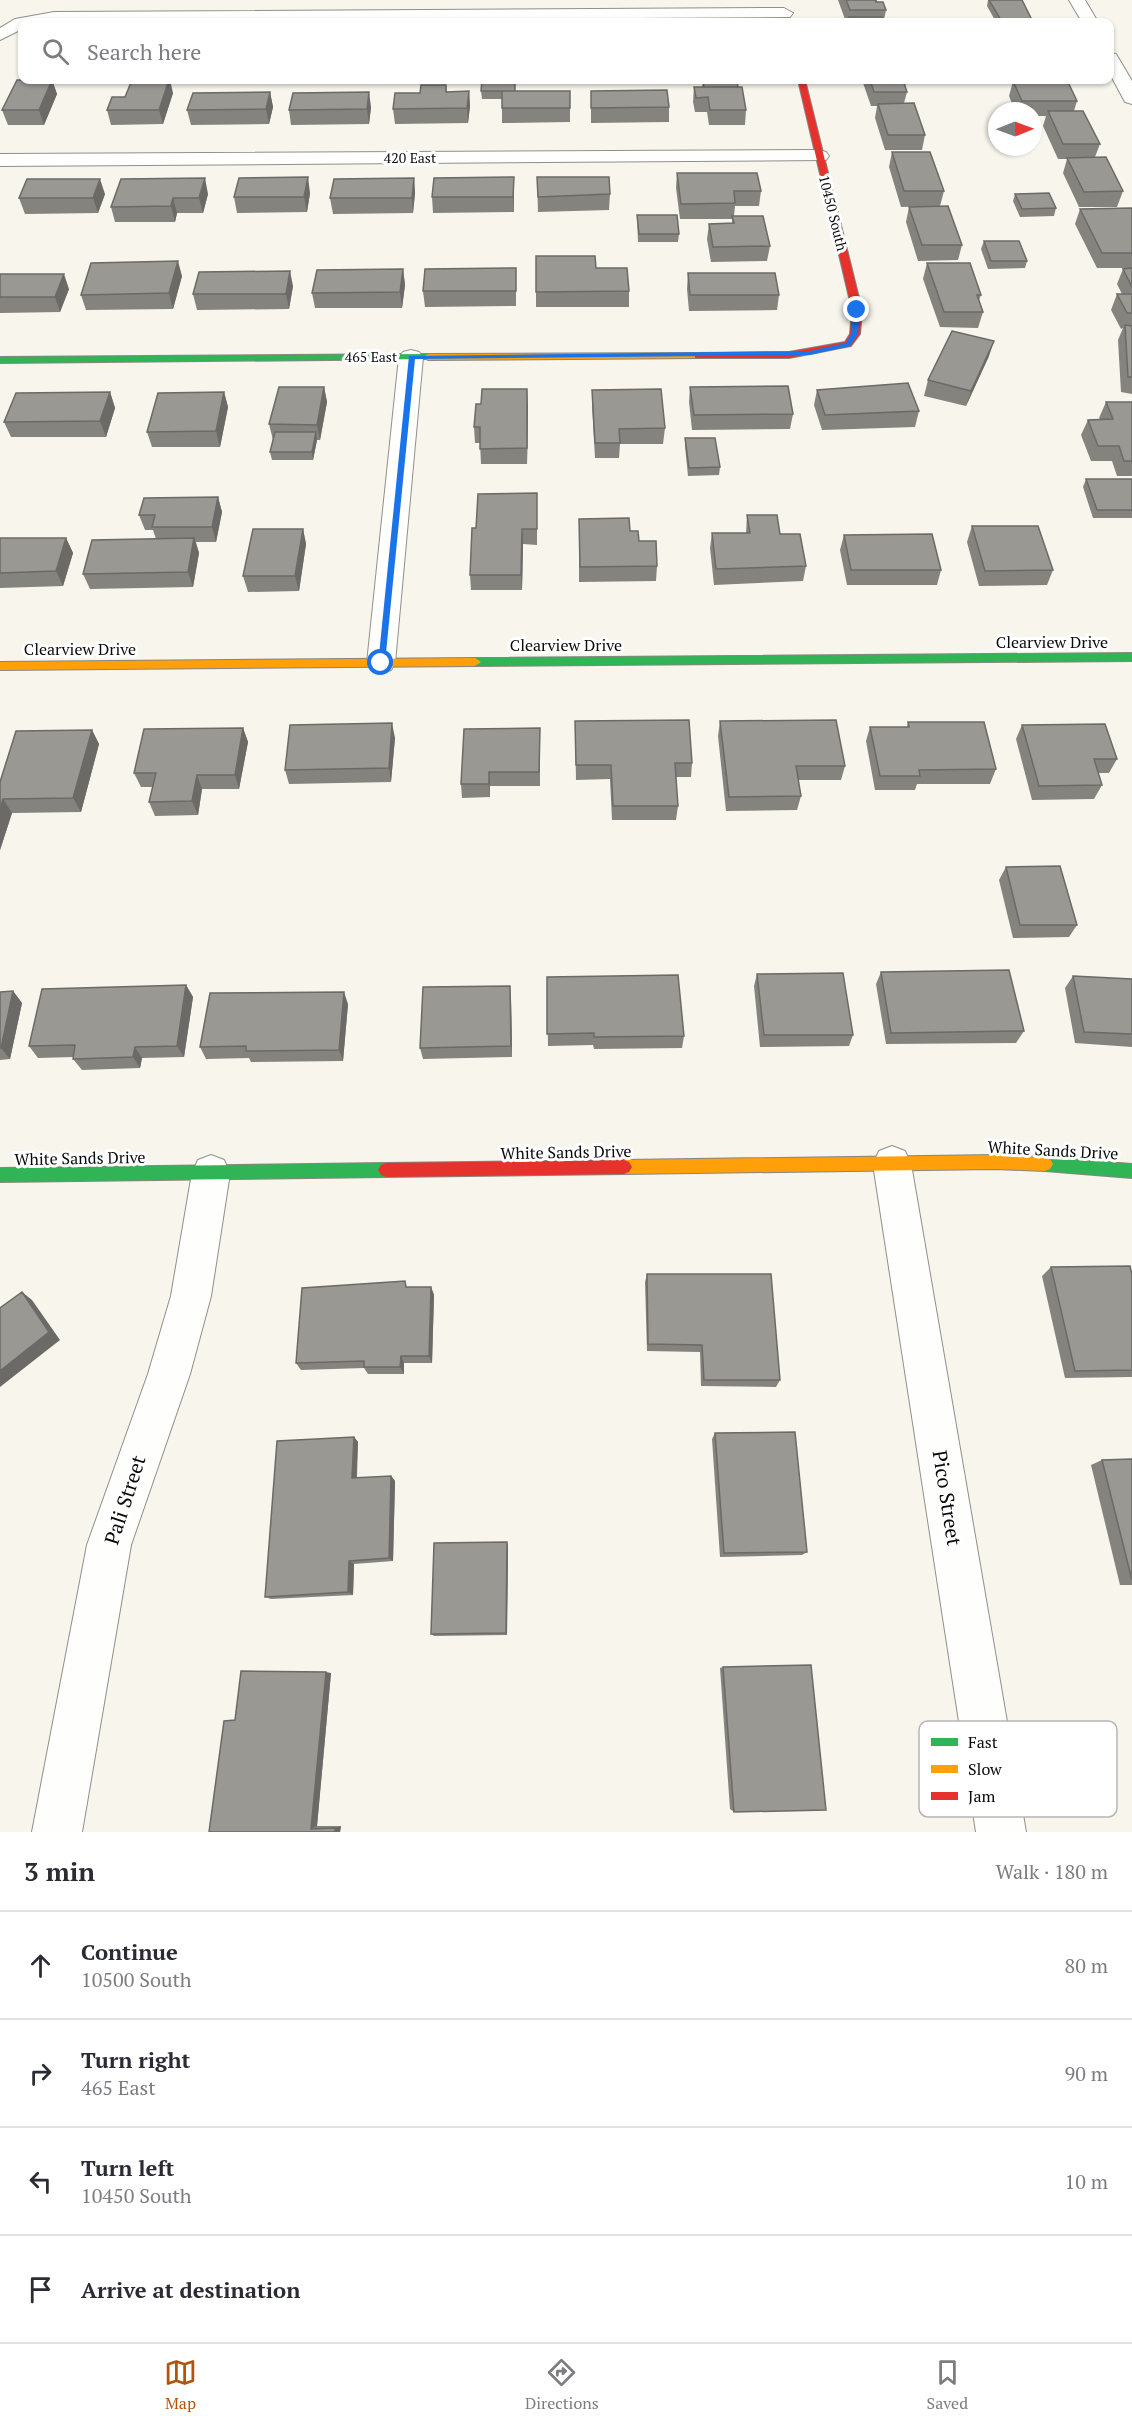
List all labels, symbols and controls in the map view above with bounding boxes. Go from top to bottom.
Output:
search box [18,18,1114,84]
icon: search [39,35,72,68]
text: Search here [87,37,201,66]
north arrow [988,102,1042,156]
street label: 420 East [384,148,437,167]
street label: 10450 South [815,173,852,253]
route end [843,296,869,322]
street label: 465 East [345,347,398,366]
street label: Clearview Drive [996,631,1108,653]
street label: Clearview Drive [510,634,622,656]
street label: Clearview Drive [24,638,136,660]
route start [367,649,393,675]
street label: White Sands Drive [987,1136,1119,1164]
street label: White Sands Drive [500,1140,632,1164]
street label: White Sands Drive [14,1146,146,1170]
street label: Pico Street [927,1448,968,1548]
street label: Pali Street [97,1451,152,1548]
legend [919,1721,1117,1817]
text: Fast [968,1731,998,1753]
text: Slow [968,1758,1002,1780]
text: Jam [968,1785,996,1807]
text: 3 min [24,1854,95,1888]
text: Walk · 180 m [996,1858,1108,1885]
text: Continue [81,1937,178,1966]
icon: ahead [24,1949,57,1982]
text: 80 m [1065,1952,1108,1979]
text: 10500 South [81,1966,192,1993]
text: Turn right [81,2045,190,2074]
icon: right [24,2057,57,2090]
text: 90 m [1065,2060,1108,2087]
text: 465 East [81,2074,156,2101]
text: Turn left [81,2153,174,2182]
icon: left [24,2165,57,2198]
text: 10 m [1065,2168,1108,2195]
text: 10450 South [81,2182,192,2209]
icon: arrive [24,2273,57,2306]
text: Arrive at destination [81,2275,300,2304]
tab: Map [164,2356,197,2414]
tab: Directions [525,2356,599,2414]
tab: Saved [927,2356,968,2414]

